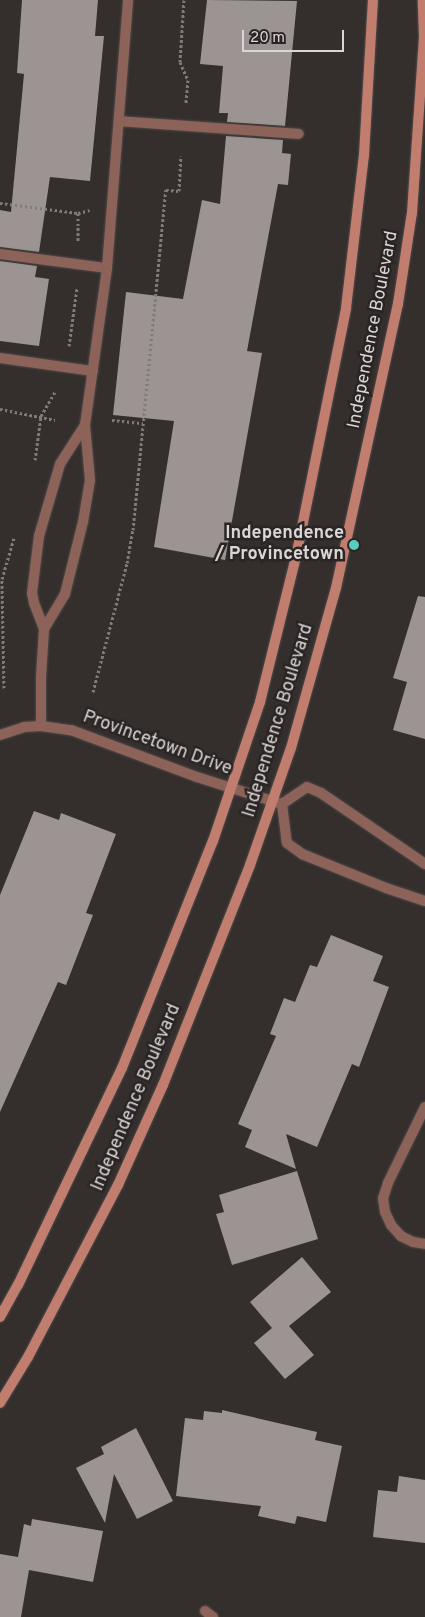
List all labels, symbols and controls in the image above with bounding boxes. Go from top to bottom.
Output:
scale bar [245,20,348,52]
text: 20 m [250,29,285,48]
street label: Independence Boulevard [344,229,404,431]
place label: Independence / Provincetown [215,524,344,566]
marker: Independence / Provincetown [348,539,360,551]
street label: Independence Boulevard [239,622,319,820]
street label: Provincetown Drive [80,707,234,781]
street label: Independence Boulevard [88,1001,186,1195]

